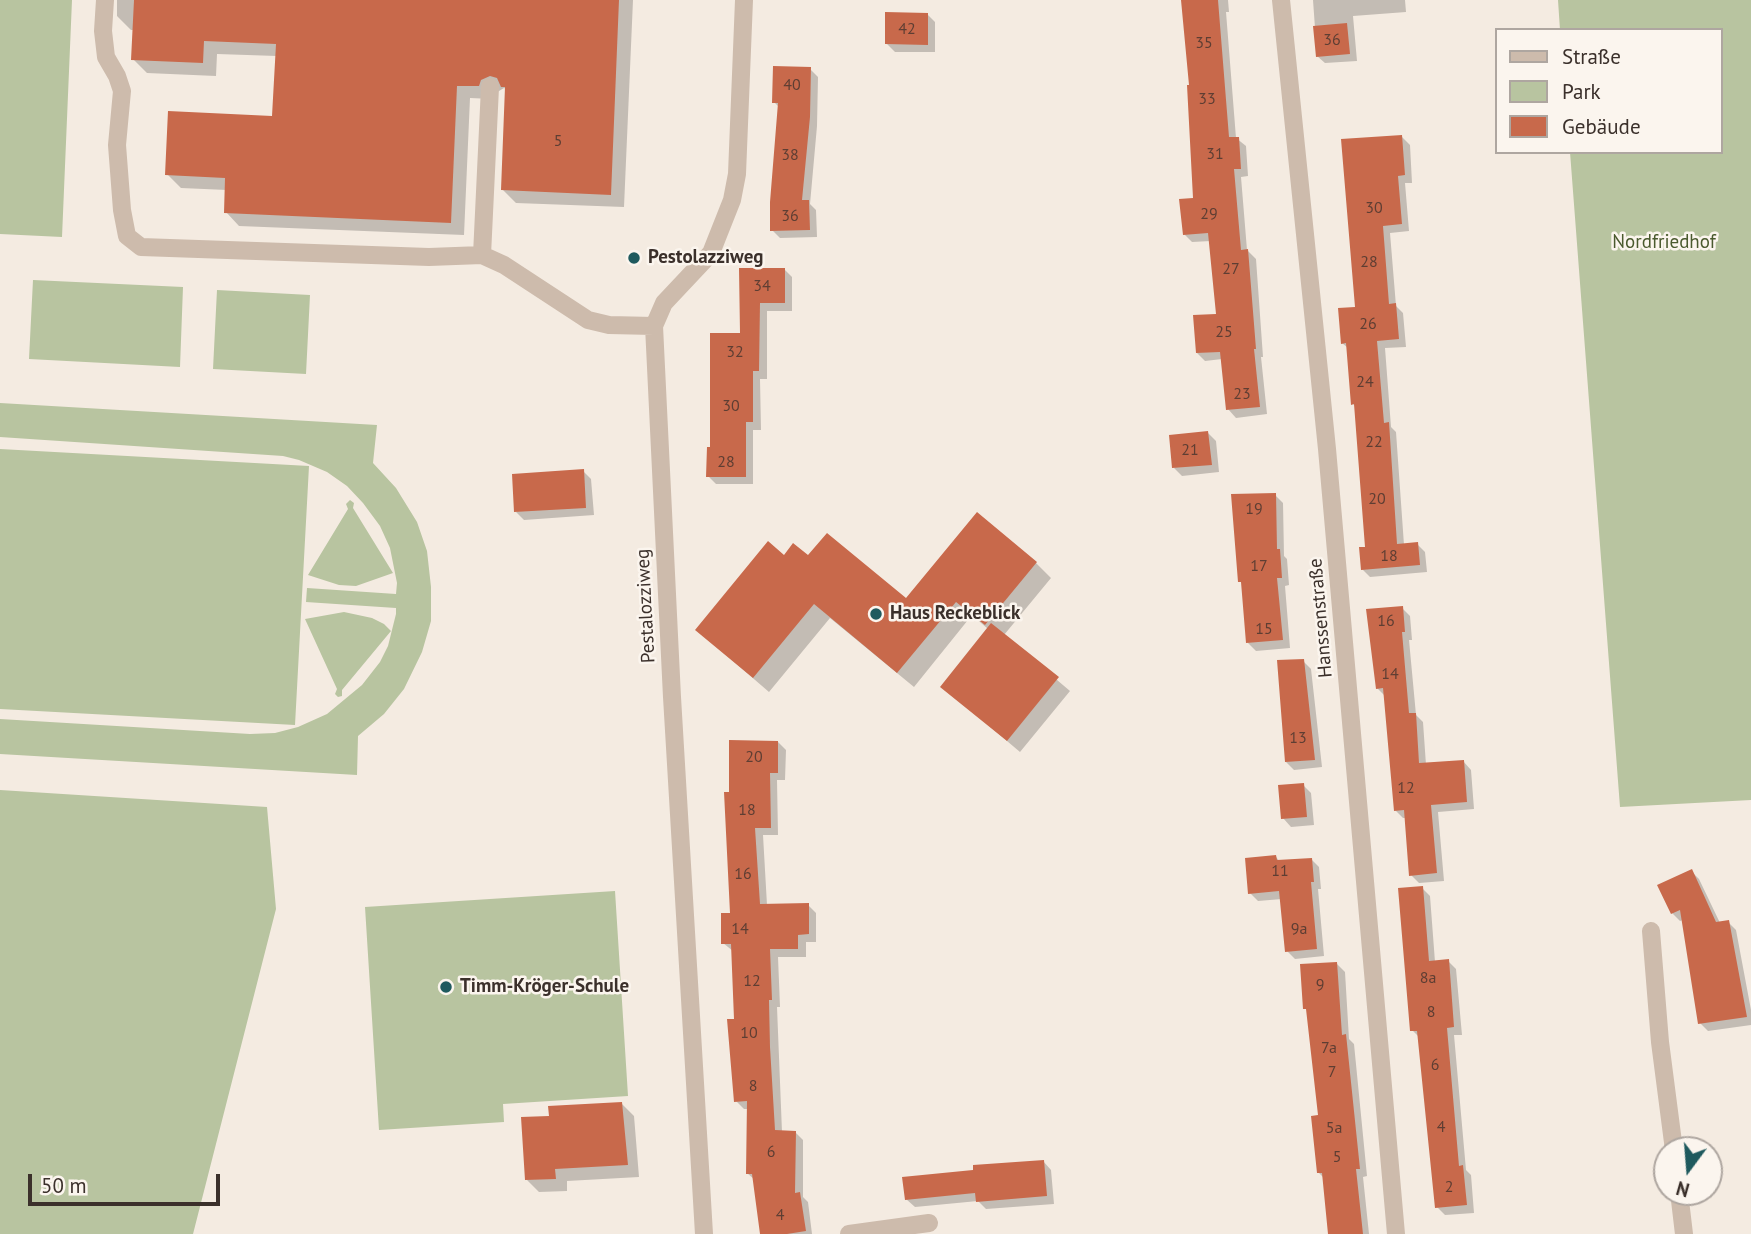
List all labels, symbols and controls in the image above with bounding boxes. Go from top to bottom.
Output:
house number: 42 [898,19,916,39]
legend [1496,28,1723,154]
house number: 36 [1323,30,1341,50]
house number: 35 [1195,33,1213,53]
text: Straße [1562,43,1621,70]
house number: 40 [783,75,801,95]
text: Park [1562,78,1601,105]
house number: 33 [1198,89,1216,109]
text: Gebäude [1562,113,1641,140]
house number: 5 [554,131,562,151]
house number: 31 [1206,144,1224,164]
house number: 38 [781,145,799,165]
house number: 30 [1365,198,1383,218]
house number: 29 [1200,204,1218,224]
house number: 36 [781,206,799,226]
park label: Nordfriedhof [1612,232,1716,254]
place label: Pestolazziweg [648,247,763,269]
marker: Pestolazziweg [626,250,642,266]
house number: 28 [1360,252,1378,272]
house number: 27 [1222,259,1240,279]
house number: 34 [753,276,771,296]
house number: 26 [1359,314,1377,334]
house number: 25 [1215,322,1233,342]
house number: 32 [726,342,744,362]
house number: 24 [1356,372,1374,392]
house number: 23 [1233,384,1251,404]
house number: 30 [722,396,740,416]
house number: 22 [1365,432,1383,452]
house number: 21 [1181,440,1199,460]
house number: 28 [717,452,735,472]
house number: 20 [1368,489,1386,509]
house number: 19 [1245,499,1263,519]
house number: 18 [1380,546,1398,566]
street label: Pestalozziweg [632,548,660,664]
house number: 17 [1250,556,1268,576]
street label: Hanssenstraße [1304,557,1338,679]
place label: Haus Reckeblick [890,603,1020,625]
marker: Haus Reckeblick [868,606,884,622]
house number: 16 [1377,611,1395,631]
house number: 15 [1255,619,1273,639]
house number: 14 [1381,664,1399,684]
house number: 13 [1289,728,1307,748]
house number: 20 [745,747,763,767]
house number: 12 [1397,778,1415,798]
house number: 18 [738,800,756,820]
house number: 11 [1271,861,1289,881]
house number: 16 [734,864,752,884]
house number: 14 [731,919,749,939]
house number: 9a [1291,919,1307,939]
house number: 8a [1420,968,1436,988]
house number: 12 [743,971,761,991]
house number: 9 [1316,975,1324,995]
place label: Timm-Kröger-Schule [460,976,629,998]
marker: Timm-Kröger-Schule [438,979,454,995]
house number: 8 [1427,1002,1435,1022]
house number: 10 [740,1023,758,1043]
house number: 7a [1321,1038,1337,1058]
house number: 6 [1431,1055,1439,1075]
house number: 7 [1328,1062,1336,1082]
house number: 8 [749,1076,757,1096]
house number: 4 [1437,1117,1445,1137]
house number: 5a [1326,1118,1342,1138]
north arrow [1653,1136,1723,1206]
house number: 6 [767,1142,775,1162]
house number: 5 [1333,1147,1341,1167]
scale bar [32,1160,224,1204]
text: 50 m [41,1172,87,1199]
text: N [1673,1176,1692,1203]
house number: 2 [1445,1177,1453,1197]
house number: 4 [776,1205,784,1225]

